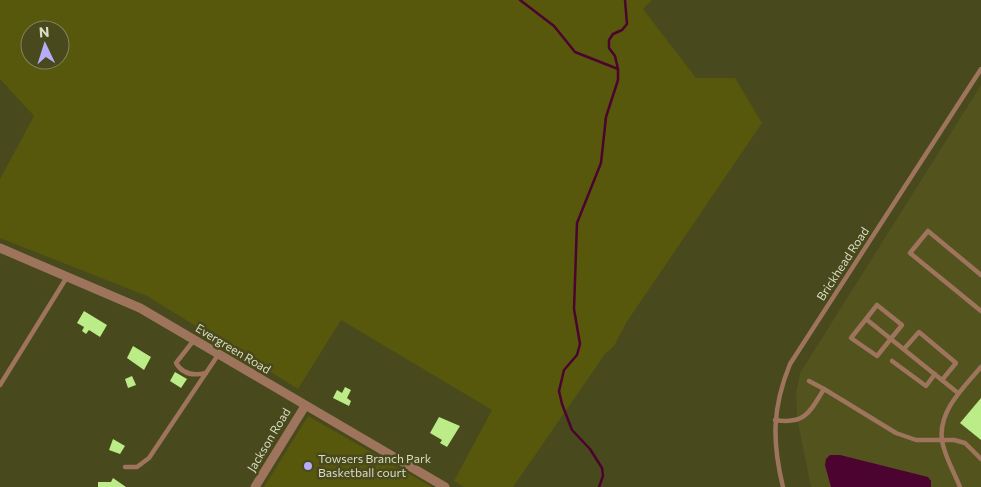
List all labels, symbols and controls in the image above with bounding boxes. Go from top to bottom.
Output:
north arrow [20,20,70,70]
text: N [38,23,50,40]
street label: Brickhead Road [813,224,871,303]
street label: Evergreen Road [194,320,274,376]
street label: Jackson Road [244,405,294,474]
place label: Towsers Branch Park Basketball court [318,451,432,479]
marker: Towsers Branch Park Basketball court [302,460,314,472]

